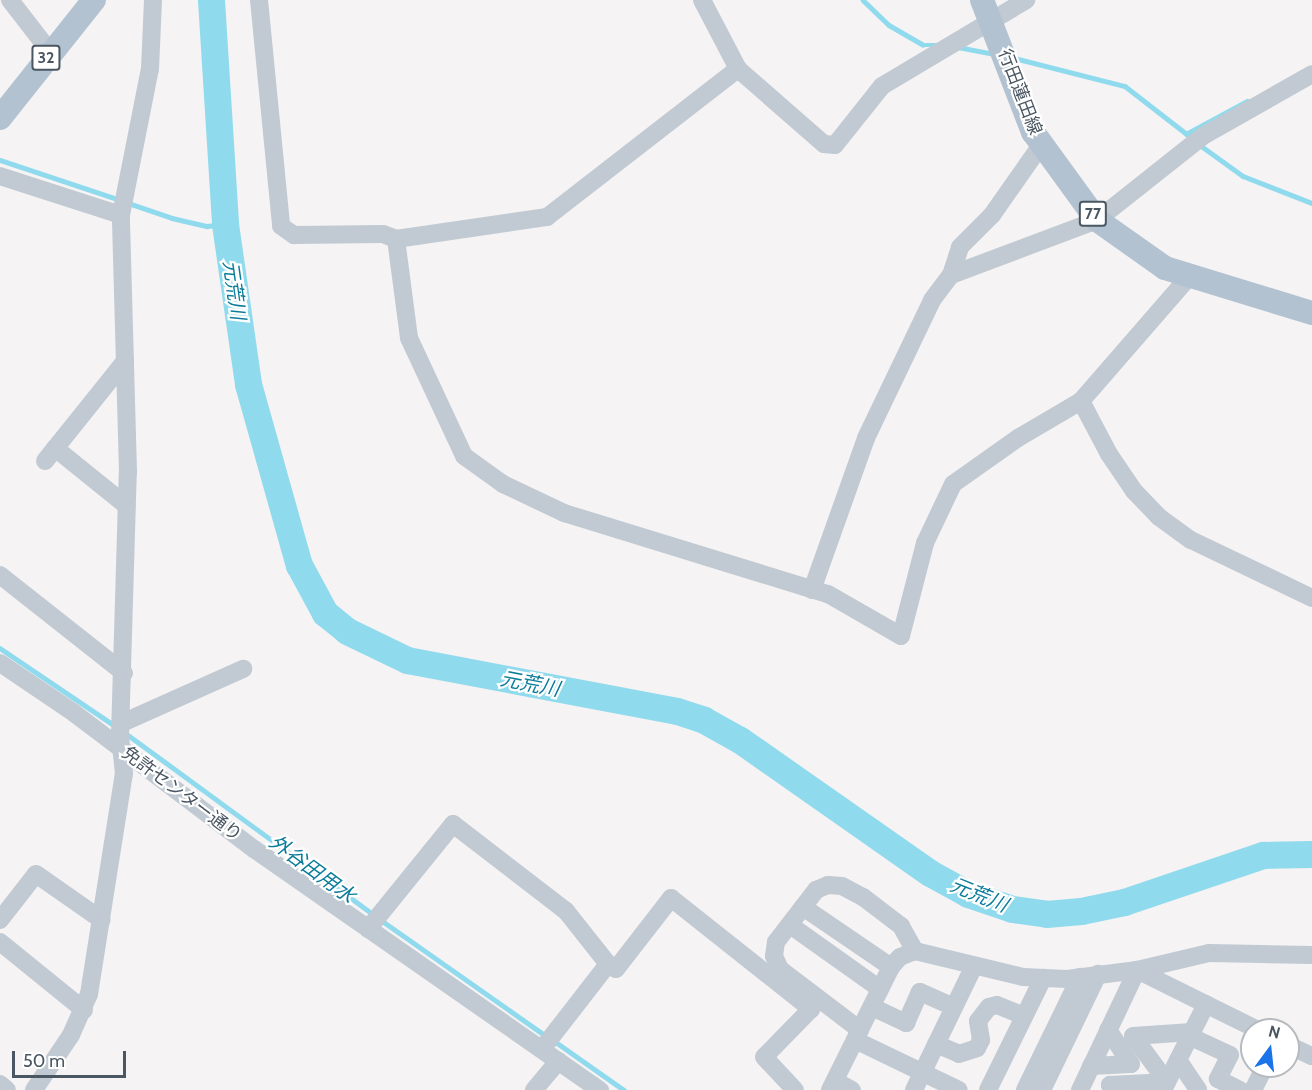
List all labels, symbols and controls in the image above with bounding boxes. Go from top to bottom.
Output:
road number: 32 [31,45,61,71]
street label: 行田蓮田線 [994,46,1046,138]
road number: 77 [1078,201,1108,227]
water label: 元荒川 [218,259,250,321]
water label: 元荒川 [498,666,562,702]
street label: 免許センター通り [118,742,246,846]
water label: 外谷田用水 [264,830,360,908]
water label: 元荒川 [947,873,1011,917]
north arrow [1240,1018,1300,1078]
text: N [1266,1021,1282,1043]
scale bar [15,1039,129,1077]
text: 50 m [23,1050,65,1072]

